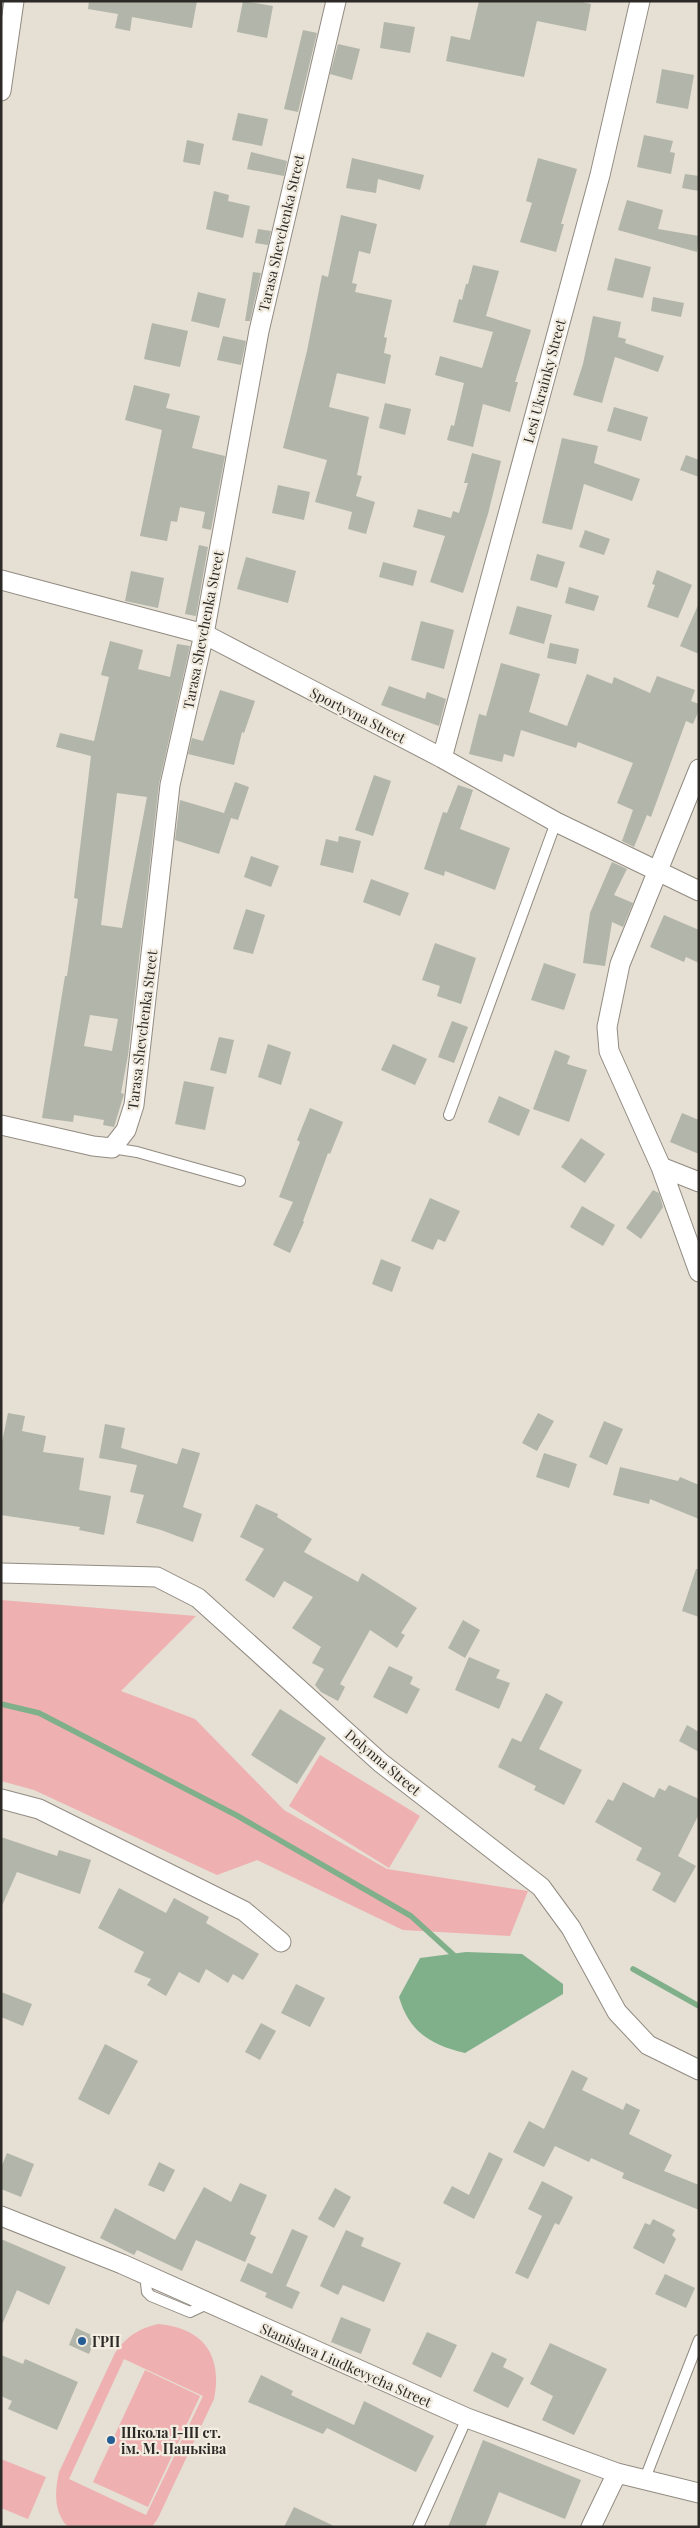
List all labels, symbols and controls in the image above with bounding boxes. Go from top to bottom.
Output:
street label: Tarasa Shevchenka Street [254,152,309,313]
street label: Lesi Ukrainky Street [518,316,570,445]
street label: Tarasa Shevchenka Street [178,548,228,711]
street label: Sportyvna Street [307,683,410,748]
street label: Tarasa Shevchenka Street [123,948,161,1111]
street label: Dolynna Street [341,1725,426,1800]
street label: Stanislava Liudkevycha Street [257,2319,436,2412]
place label: ГРП [92,2332,120,2351]
marker: ГРП [76,2335,88,2347]
place label: Школа І-ІІІ ст. ім. М. Паньківа [121,2423,227,2458]
marker: Школа І-ІІІ ст. ім. М. Паньківа [105,2434,117,2446]

